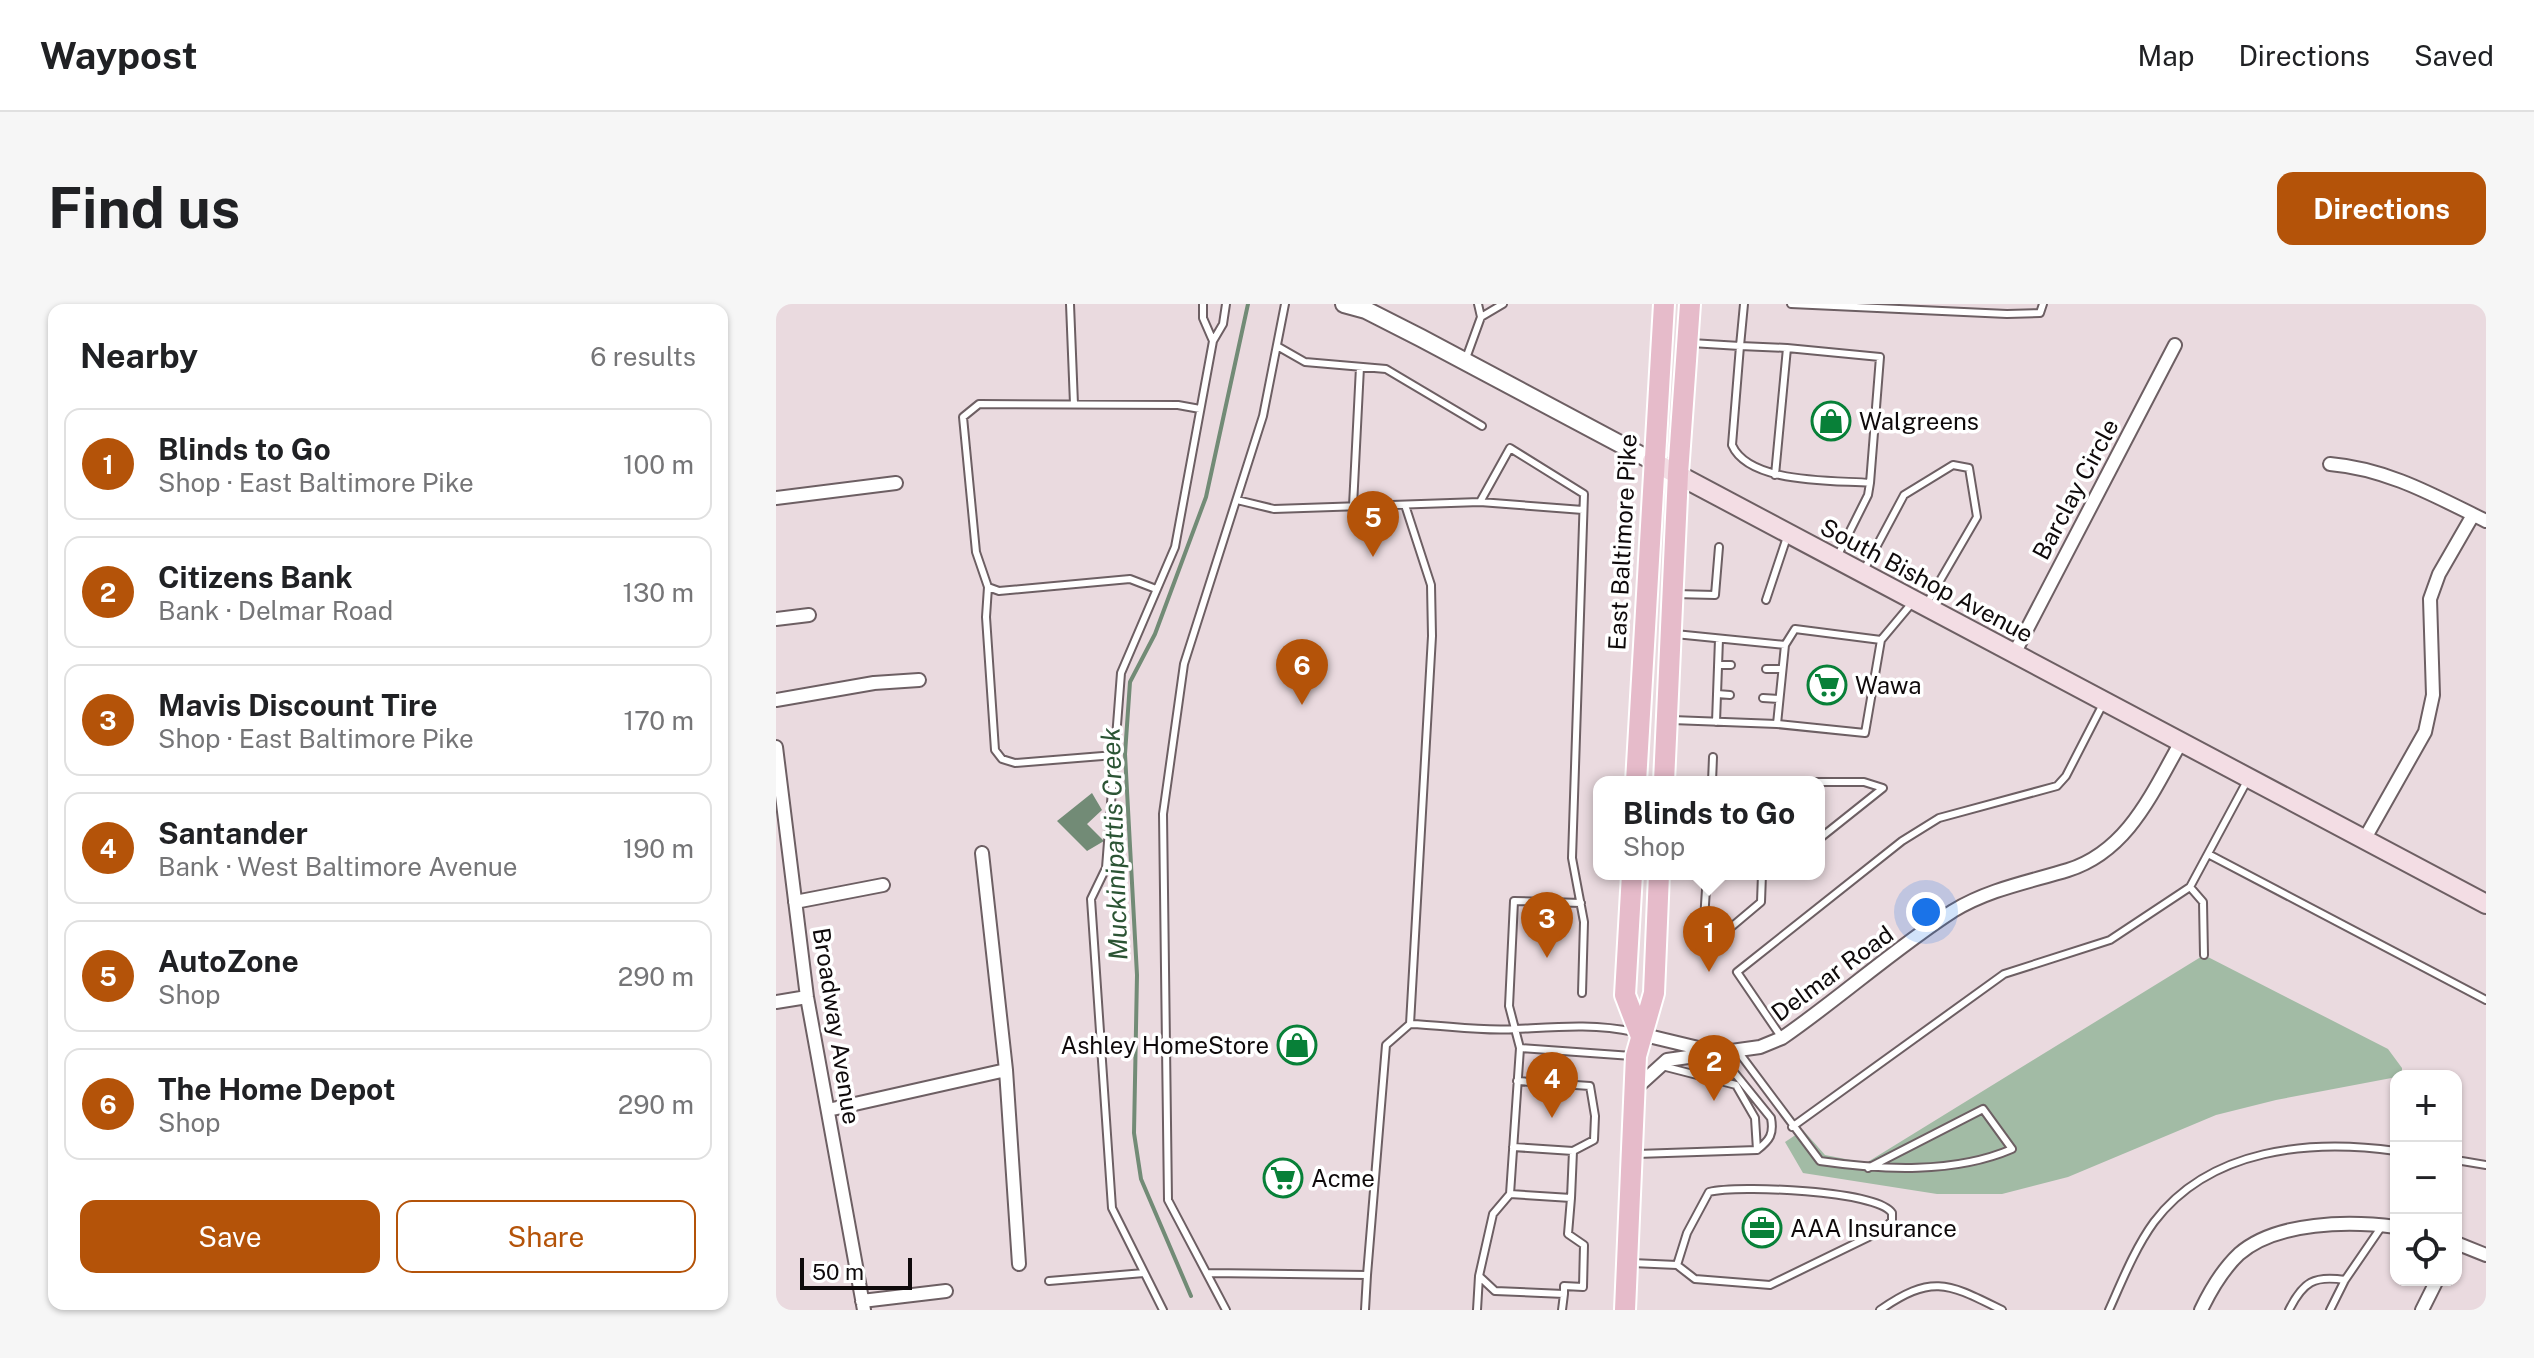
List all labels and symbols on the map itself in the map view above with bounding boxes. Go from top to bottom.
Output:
shop icon: Walgreens [1810,400,1852,442]
place label: Walgreens [1859,407,1979,435]
street label: Barclay Circle [2026,414,2124,564]
street label: East Baltimore Pike [1602,433,1642,651]
pin: 5 [1347,491,1399,557]
street label: South Bishop Avenue [1816,512,2038,648]
pin: 6 [1276,639,1328,705]
supermarket icon: Wawa [1806,664,1848,706]
place label: Wawa [1855,671,1921,699]
water label: Muckinipattis Creek [1094,727,1134,961]
pin: 3 [1521,892,1573,958]
your location [1906,892,1946,932]
pin: 1 [1683,906,1735,972]
street label: Delmar Road [1766,920,1898,1026]
street label: Broadway Avenue [808,926,866,1126]
shop icon: Ashley HomeStore [1276,1024,1318,1066]
place label: Ashley HomeStore [1061,1031,1269,1059]
pin: 2 [1688,1035,1740,1101]
pin: 4 [1526,1052,1578,1118]
supermarket icon: Acme [1262,1157,1304,1199]
place label: Acme [1311,1164,1375,1192]
office icon: AAA Insurance [1741,1207,1783,1249]
place label: AAA Insurance [1790,1214,1957,1242]
scale bar [800,1254,912,1290]

